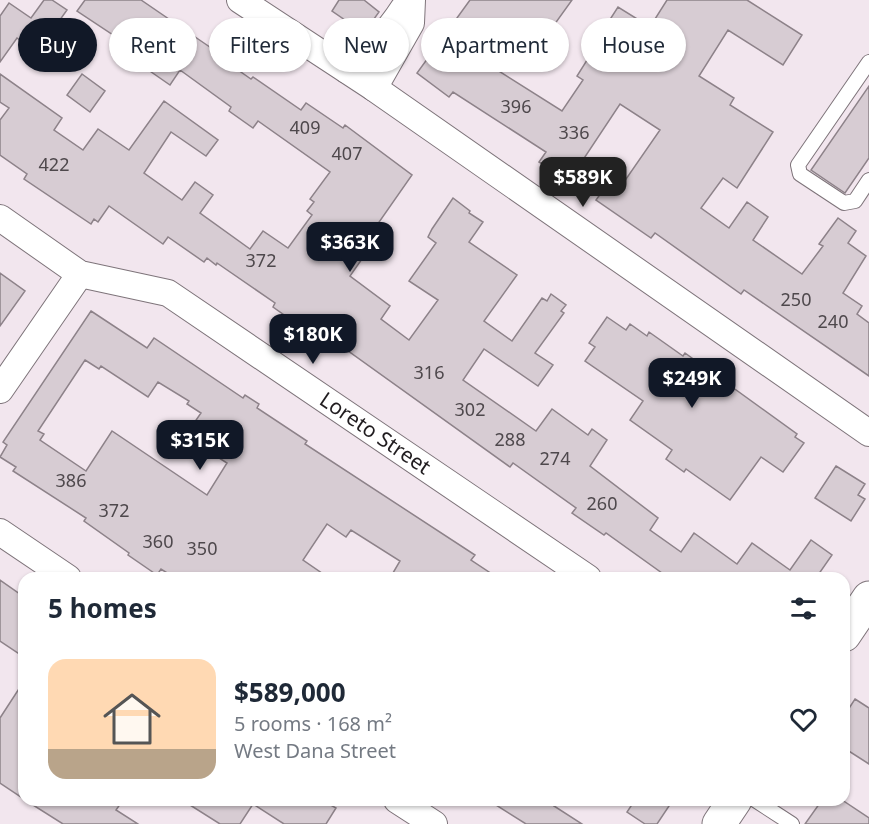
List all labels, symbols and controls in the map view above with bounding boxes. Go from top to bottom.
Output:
chip: Buy [18,18,97,72]
chip: Rent [109,18,197,72]
chip: Filters [209,18,311,72]
chip: New [323,18,409,72]
chip: Apartment [421,18,569,72]
chip: House [581,18,686,72]
house number: 396 [501,94,531,118]
house number: 409 [290,115,320,139]
house number: 336 [559,120,589,144]
house number: 407 [332,141,362,165]
house number: 422 [39,152,69,176]
pin: $589K [541,157,625,208]
text: $589K [553,163,613,190]
pin: $363K [308,222,392,273]
text: $363K [320,228,380,255]
house number: 372 [246,248,276,272]
house number: 250 [781,287,811,311]
house number: 240 [818,309,848,333]
pin: $180K [271,314,355,365]
text: $180K [283,320,343,347]
pin: $249K [650,358,734,409]
house number: 316 [414,360,444,384]
text: $249K [662,364,722,391]
street label: Loreto Street [315,385,437,481]
house number: 302 [455,397,485,421]
pin: $315K [158,420,242,471]
text: $315K [170,426,230,453]
house number: 288 [495,427,525,451]
house number: 274 [540,446,570,470]
house number: 386 [56,468,86,492]
house number: 260 [587,491,617,515]
house number: 372 [99,498,129,522]
house number: 360 [143,529,173,553]
house number: 350 [187,536,217,560]
text: 5 homes [48,590,157,626]
icon: filters [787,592,820,625]
text: $589,000 [234,674,346,710]
icon: home [96,683,168,755]
icon: heart [787,703,820,736]
text: 5 rooms · 168 m² [234,710,392,737]
text: West Dana Street [234,737,396,764]

